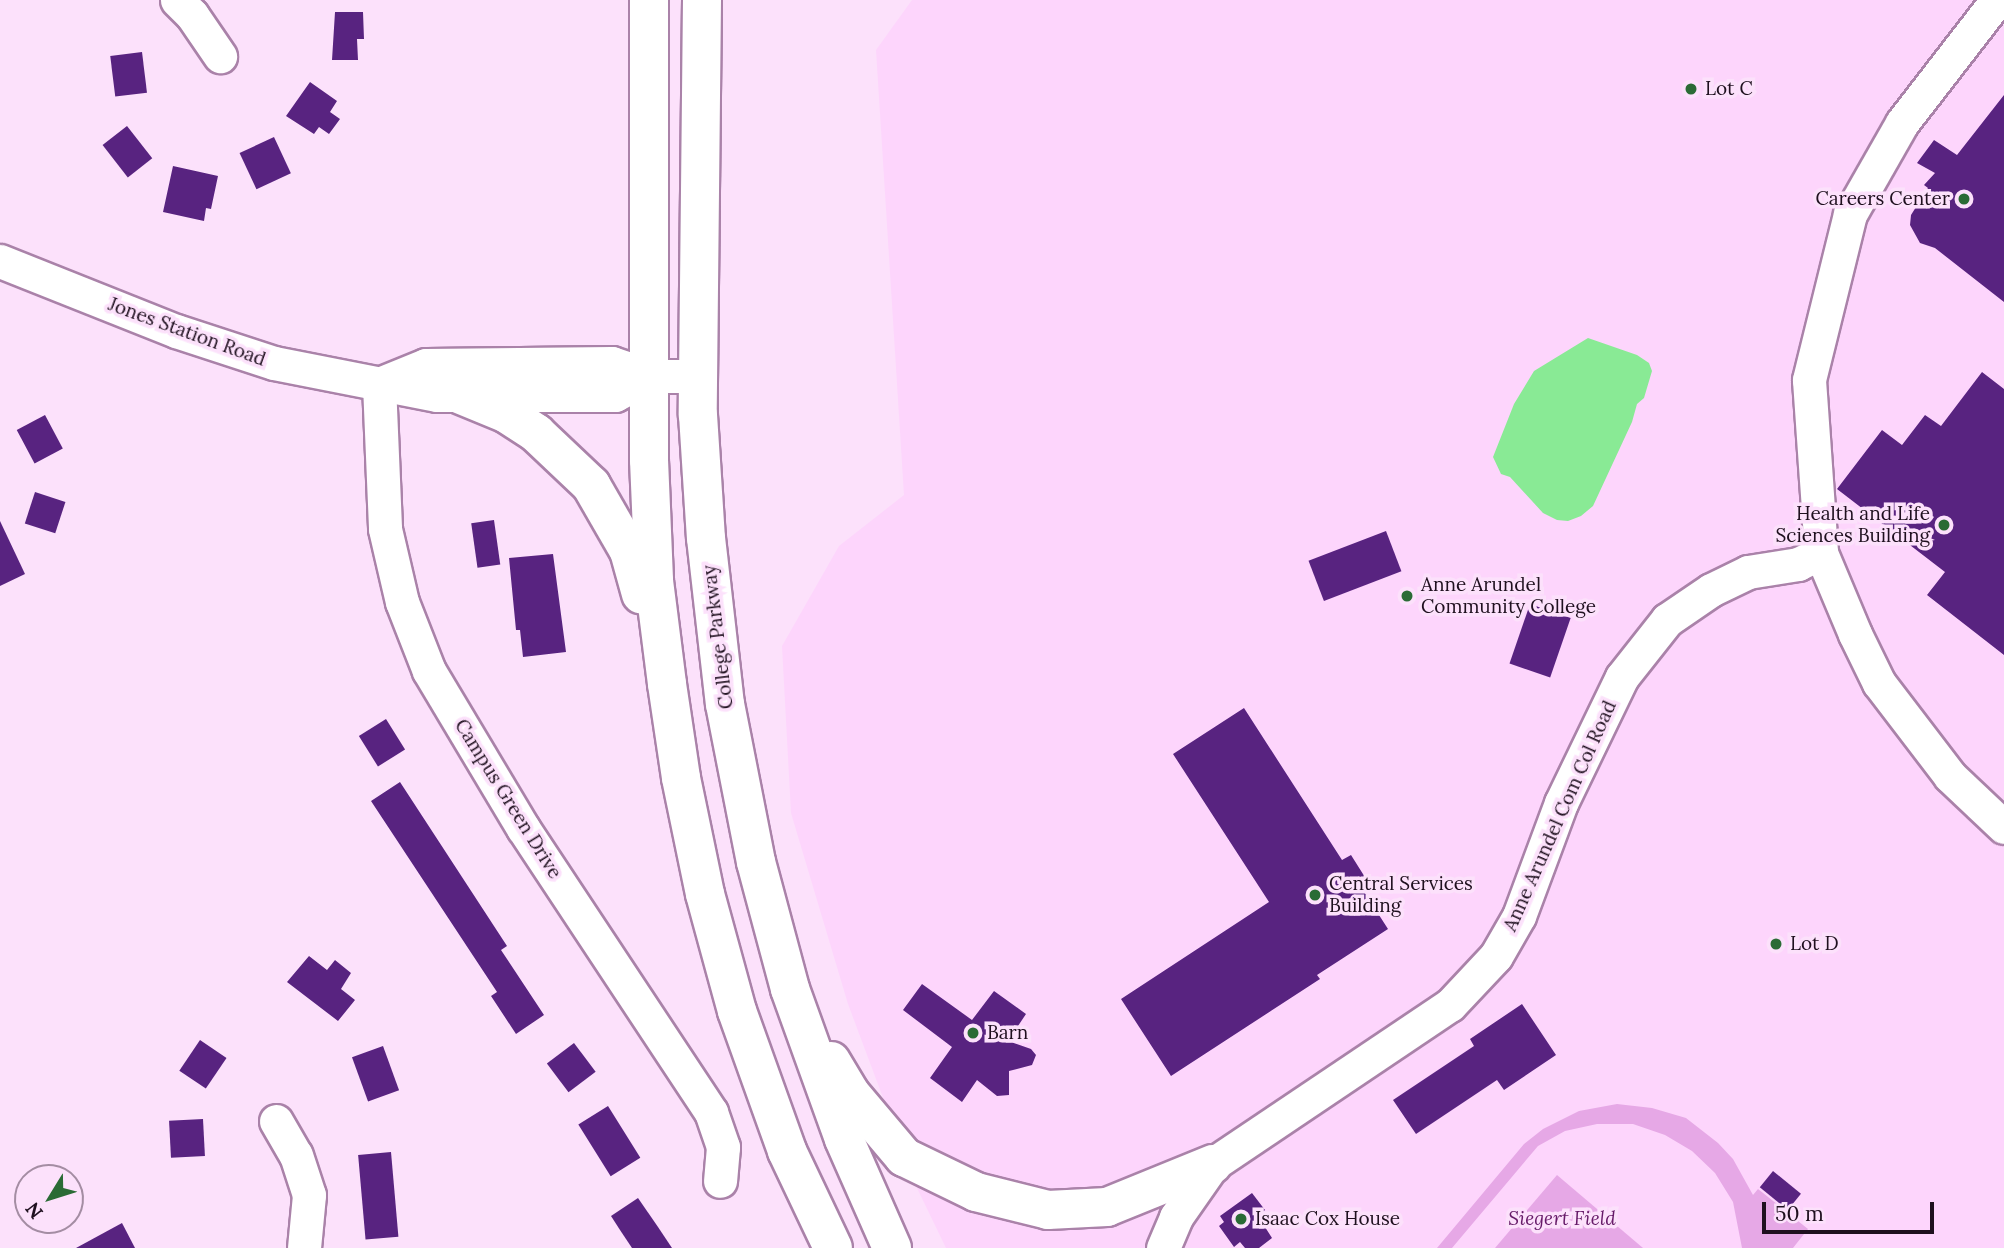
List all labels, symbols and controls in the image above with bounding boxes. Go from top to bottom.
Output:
place label: Lot C [1705,78,1753,100]
marker: Lot C [1683,81,1699,97]
place label: Careers Center [1815,188,1950,210]
marker: Careers Center [1956,191,1972,207]
street label: Jones Station Road [105,293,269,371]
place label: Health and Life Sciences Building [1776,503,1930,547]
marker: Health and Life Sciences Building [1936,517,1952,533]
street label: College Parkway [698,564,738,710]
place label: Anne Arundel Community College [1421,574,1596,618]
marker: Anne Arundel Community College [1399,588,1415,604]
street label: Anne Arundel Com Col Road [1499,697,1621,935]
street label: Campus Green Drive [450,715,566,883]
place label: Central Services Building [1329,873,1473,917]
marker: Central Services Building [1307,887,1323,903]
place label: Lot D [1790,933,1839,955]
marker: Lot D [1768,936,1784,952]
place label: Barn [987,1022,1028,1044]
marker: Barn [965,1025,981,1041]
north arrow [14,1164,84,1234]
scale bar [1766,1188,1938,1232]
text: N [20,1198,48,1224]
text: 50 m [1775,1200,1824,1227]
place label: Isaac Cox House [1255,1208,1400,1230]
park label: Siegert Field [1508,1208,1616,1230]
marker: Isaac Cox House [1233,1211,1249,1227]

